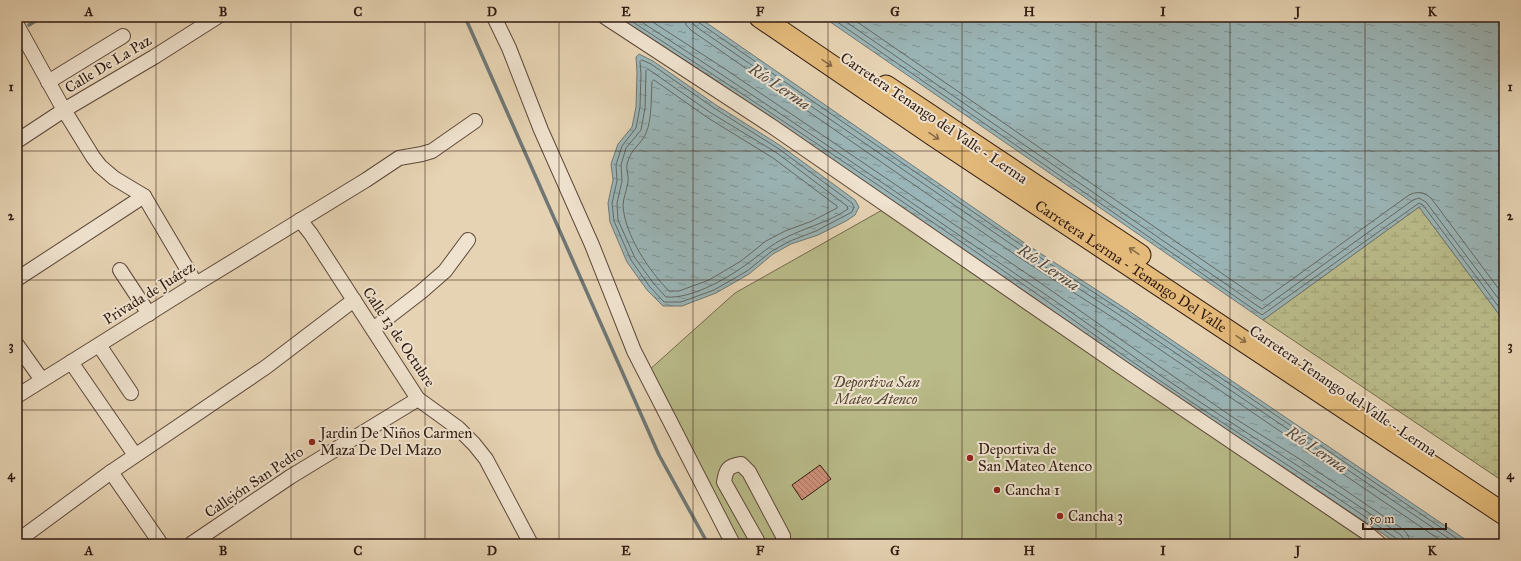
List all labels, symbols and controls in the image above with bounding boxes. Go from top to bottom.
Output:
text: A [84,4,94,20]
text: B [219,4,228,20]
text: C [354,4,363,20]
text: D [487,4,497,20]
text: E [621,4,631,20]
text: F [756,4,765,20]
text: G [890,4,900,20]
text: H [1023,4,1035,20]
text: I [1160,4,1166,20]
text: J [1293,4,1301,20]
text: K [1427,4,1437,20]
street label: Calle De La Paz [62,31,155,97]
street label: Carretera Tenango del Valle - Lerma [837,48,1032,188]
water label: Río Lerma [745,58,814,114]
one-way arrow [821,59,832,67]
text: 1 [8,79,14,95]
text: 1 [1507,79,1513,95]
one-way arrow [928,132,939,140]
street label: Carretera Lerma - Tenango Del Valle [1032,196,1230,337]
text: 2 [8,208,15,224]
text: 2 [1507,208,1514,224]
water label: Río Lerma [1014,239,1083,295]
one-way arrow [1129,247,1140,255]
street label: Privada de Juárez [100,258,199,329]
street label: Calle 13 de Octubre [359,284,439,390]
street label: Carretera Tenango del Valle - Lerma [1246,321,1441,461]
one-way arrow [1235,336,1247,344]
text: 3 [8,338,14,354]
text: 3 [1507,338,1513,354]
park label: Deportiva San Mateo Atenco [832,373,920,408]
water label: Río Lerma [1282,421,1351,477]
place label: Jardin De Niños Carmen Maza De Del Mazo [318,424,472,459]
marker: Jardin De Niños Carmen Maza De Del Mazo [307,437,317,447]
place label: Deportiva de San Mateo Atenco [978,440,1093,475]
street label: Callejón San Pedro [201,442,307,522]
marker: Deportiva de San Mateo Atenco [965,453,975,463]
text: 4 [7,467,15,483]
text: 4 [1506,467,1514,483]
place label: Cancha 1 [1005,481,1060,499]
marker: Cancha 1 [992,485,1002,495]
scale bar [1363,505,1446,531]
place label: Cancha 3 [1068,507,1123,525]
marker: Cancha 3 [1055,511,1065,521]
text: 50 m [1369,512,1394,526]
text: A [84,543,94,559]
text: B [219,543,228,559]
text: C [354,543,363,559]
text: D [487,543,497,559]
text: E [621,543,631,559]
text: F [756,543,765,559]
text: G [890,543,900,559]
text: H [1023,543,1035,559]
text: I [1160,543,1166,559]
text: J [1293,543,1301,559]
text: K [1427,543,1437,559]

